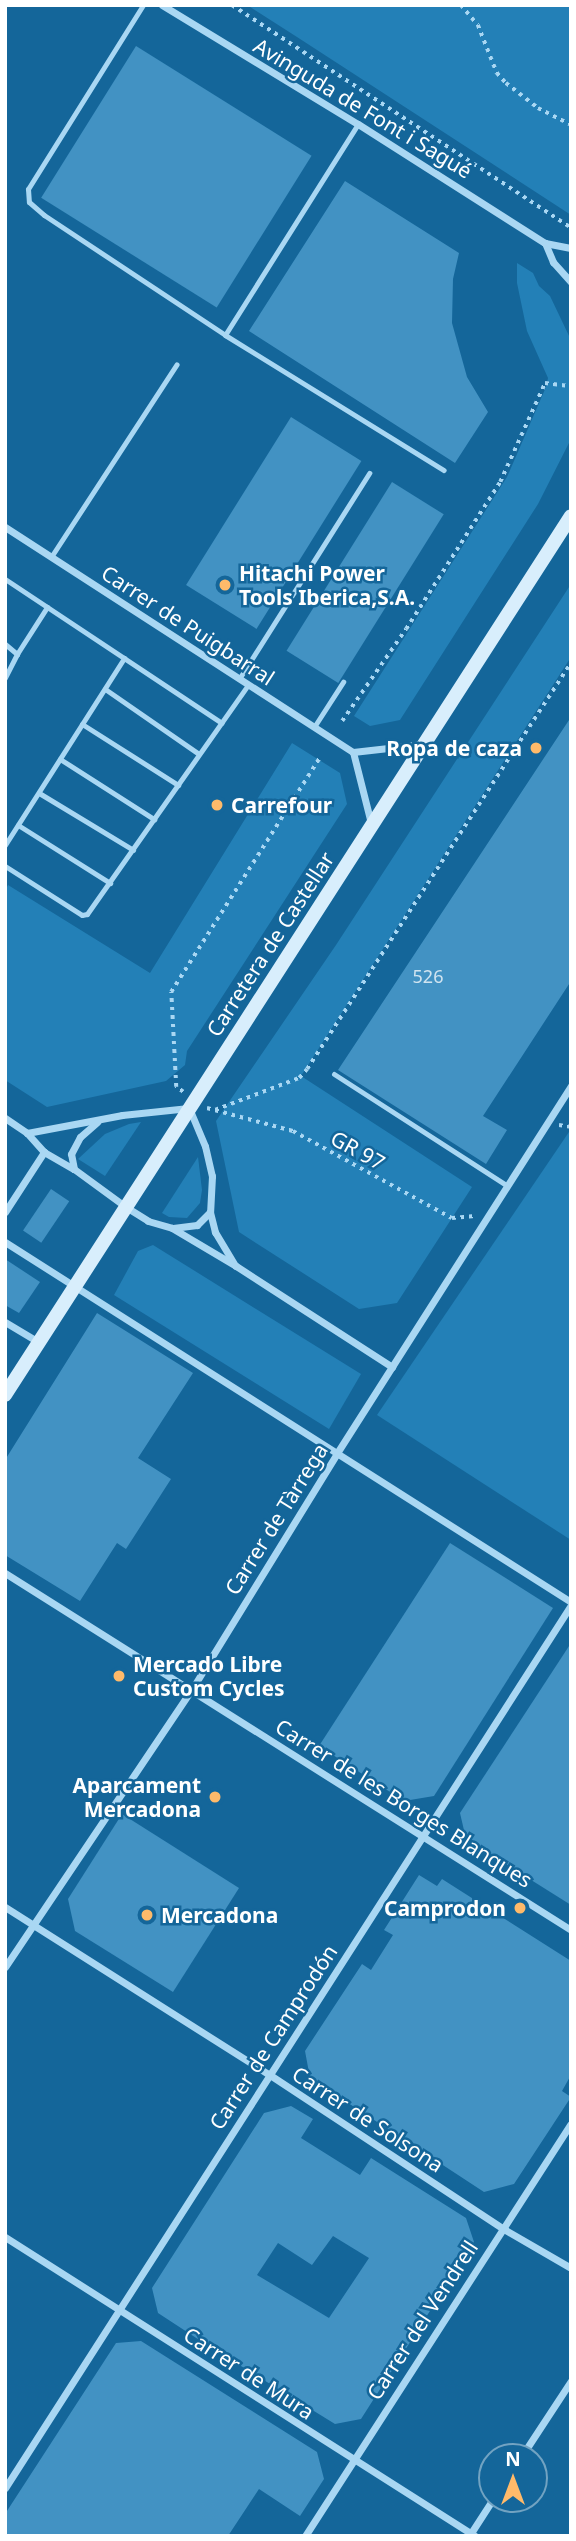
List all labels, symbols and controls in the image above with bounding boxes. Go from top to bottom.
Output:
street label: Avinguda de Font i Sagué [249,33,477,183]
street label: Carrer de Puigbarral [97,560,279,690]
place label: Hitachi Power Tools Iberica,S.A. [239,560,415,610]
marker: Hitachi Power Tools Iberica,S.A. [217,577,233,593]
place label: Ropa de caza [386,735,522,761]
marker: Ropa de caza [528,740,544,756]
place label: Carrefour [231,792,332,818]
marker: Carrefour [209,797,225,813]
street label: Carretera de Castellar [201,847,339,1041]
house number: 526 [413,965,443,987]
street label: GR 97 [327,1125,389,1175]
street label: Carrer de Tàrrega [219,1439,333,1599]
place label: Mercado Libre Custom Cycles [133,1651,284,1701]
marker: Mercado Libre Custom Cycles [111,1668,127,1684]
street label: Carrer de les Borges Blanques [271,1713,537,1893]
place label: Aparcament Mercadona [72,1772,201,1822]
marker: Aparcament Mercadona [207,1789,223,1805]
place label: Camprodon [384,1895,506,1921]
marker: Camprodon [512,1900,528,1916]
place label: Mercadona [161,1902,278,1928]
marker: Mercadona [139,1907,155,1923]
street label: Carrer de Camprodón [204,1940,342,2134]
street label: Carrer de Solsona [288,2061,448,2177]
street label: Carrer del Vendrell [361,2236,483,2404]
street label: Carrer de Mura [179,2322,319,2424]
north arrow [478,2443,548,2513]
text: N [505,2446,521,2472]

